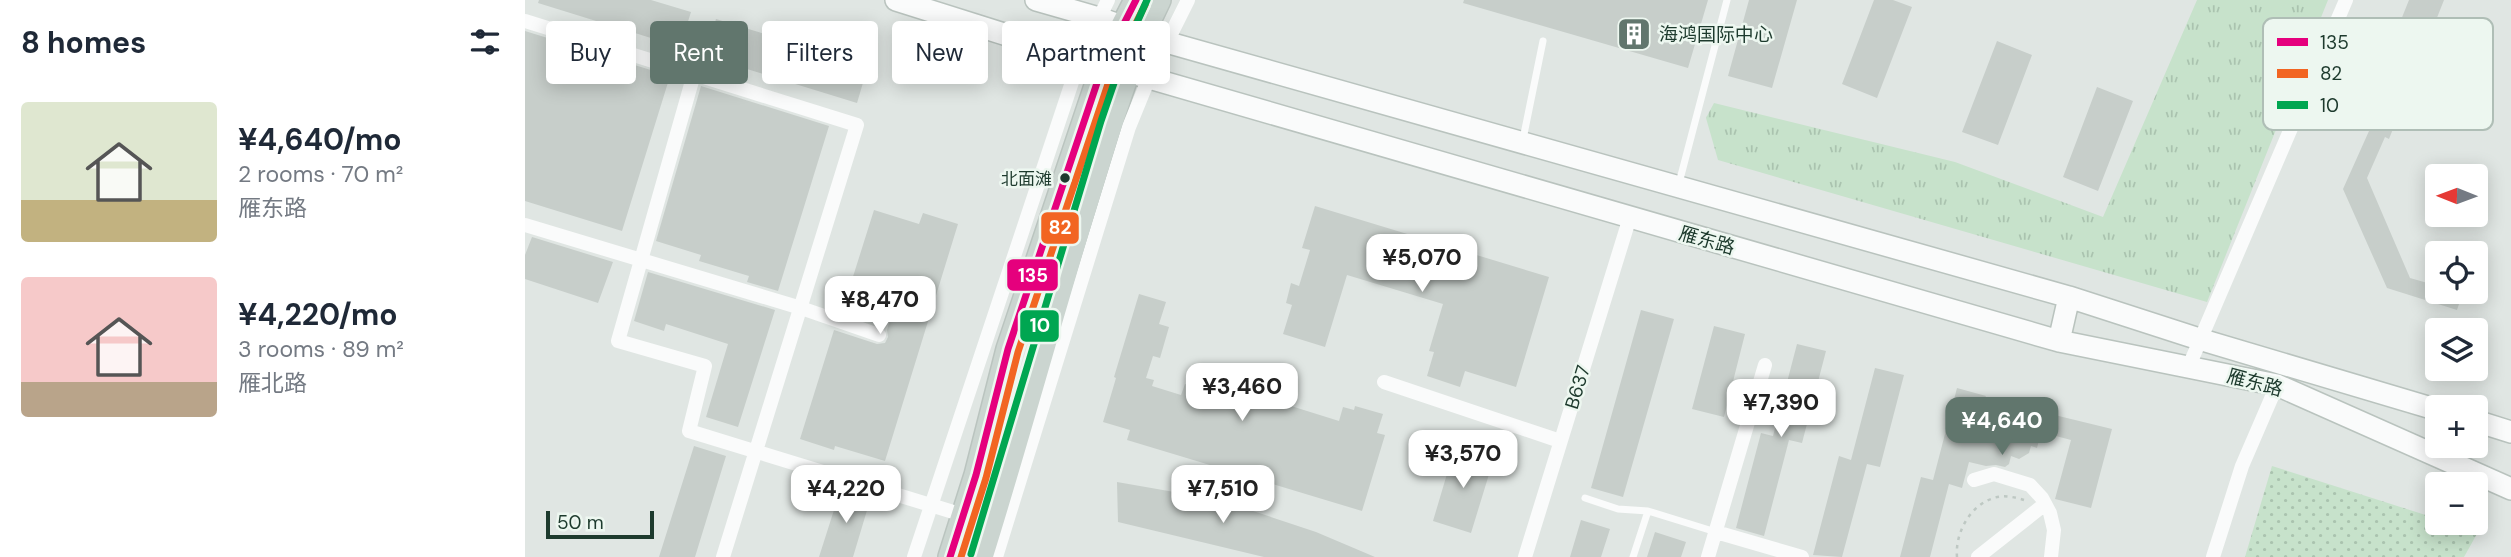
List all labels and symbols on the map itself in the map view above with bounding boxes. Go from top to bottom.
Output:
building icon: 海鸿国际中心 [1615,15,1653,53]
legend [2263,18,2493,130]
place label: 海鸿国际中心 [1659,22,1773,47]
text: 135 [2320,30,2349,55]
text: 82 [2320,61,2342,86]
text: 10 [2320,93,2339,118]
north arrow [2425,164,2489,228]
place label: 北面滩 [1001,168,1052,190]
marker: 北面滩 [1058,171,1072,185]
line badge: 82 [1040,211,1080,245]
text: 82 [1049,215,1071,240]
street label: 雁东路 [1676,221,1738,260]
pin: ¥5,070 [1365,234,1479,294]
line badge: 135 [1006,258,1059,292]
text: 135 [1018,263,1048,288]
pin: ¥8,470 [823,276,937,336]
line badge: 10 [1019,309,1060,343]
text: 10 [1030,313,1050,338]
street label: B637 [1559,362,1596,412]
street label: 雁东路 [2224,363,2286,402]
pin: ¥3,460 [1185,364,1299,423]
pin: ¥7,390 [1724,380,1838,439]
pin: ¥4,640 [1945,398,2059,457]
pin: ¥3,570 [1406,430,1520,490]
pin: ¥4,220 [789,466,903,525]
pin: ¥7,510 [1166,466,1280,525]
scale bar [546,508,655,540]

